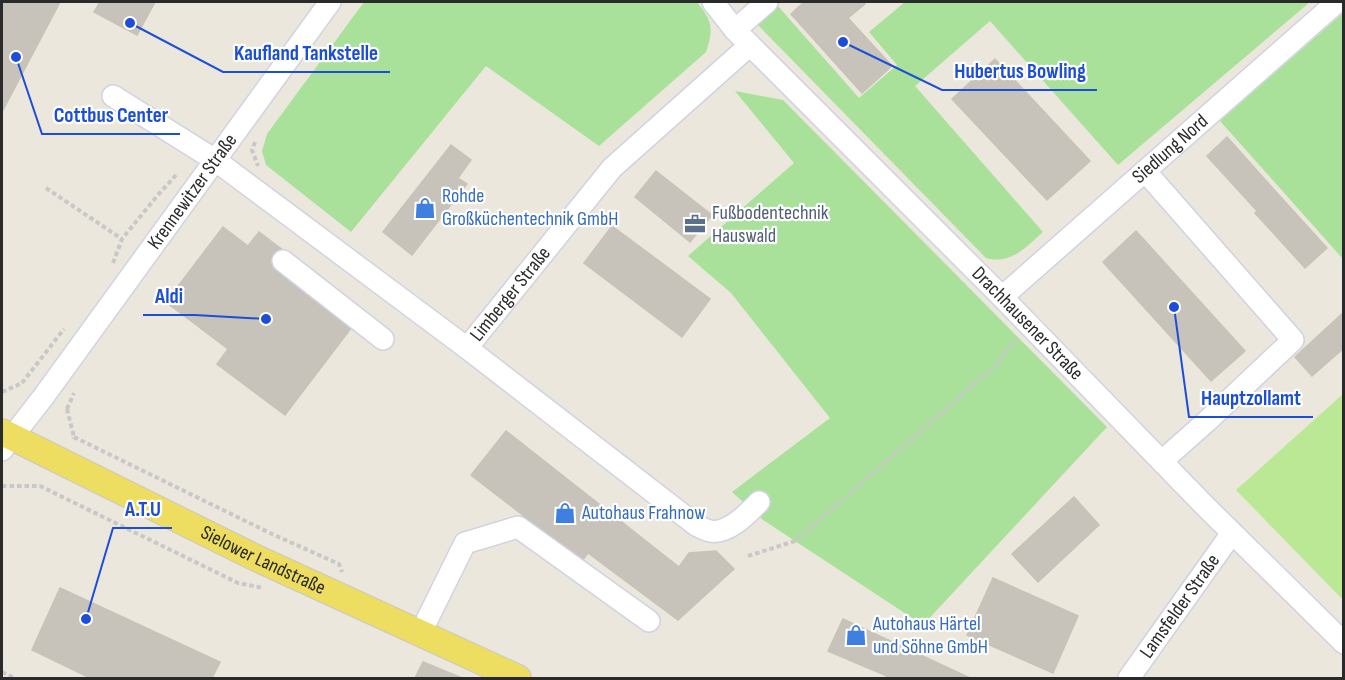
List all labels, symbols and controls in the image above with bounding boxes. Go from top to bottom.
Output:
callout: Kaufland Tankstelle [223,33,390,72]
text: Kaufland Tankstelle [234,41,378,66]
callout: Hubertus Bowling [942,51,1097,90]
text: Hubertus Bowling [954,59,1086,84]
callout: Cottbus Center [42,95,180,134]
text: Cottbus Center [54,103,169,128]
street label: Siedlung Nord [1127,109,1213,189]
street label: Krennewitzer Straße [142,129,242,254]
place label: Rohde Großküchentechnik GmbH [442,184,618,231]
shop icon: Rohde Großküchentechnik GmbH [413,196,437,220]
place label: Fußbodentechnik Hauswald [712,201,829,248]
office icon: Fußbodentechnik Hauswald [683,212,707,236]
street label: Limberger Straße [465,242,556,346]
street label: Drachhausener Straße [967,262,1088,385]
callout: Aldi [143,276,195,315]
text: Aldi [154,284,183,309]
callout: Hauptzollamt [1189,378,1313,417]
text: Hauptzollamt [1201,386,1301,411]
callout: A.T.U [113,489,172,528]
text: A.T.U [124,497,161,522]
shop icon: Autohaus Frahnow [553,501,577,525]
place label: Autohaus Frahnow [581,501,705,525]
street label: Sielower Landstraße [197,520,329,600]
street label: Lamsfelder Straße [1135,550,1225,663]
place label: Autohaus Härtel und Söhne GmbH [872,612,988,659]
shop icon: Autohaus Härtel und Söhne GmbH [844,623,868,647]

